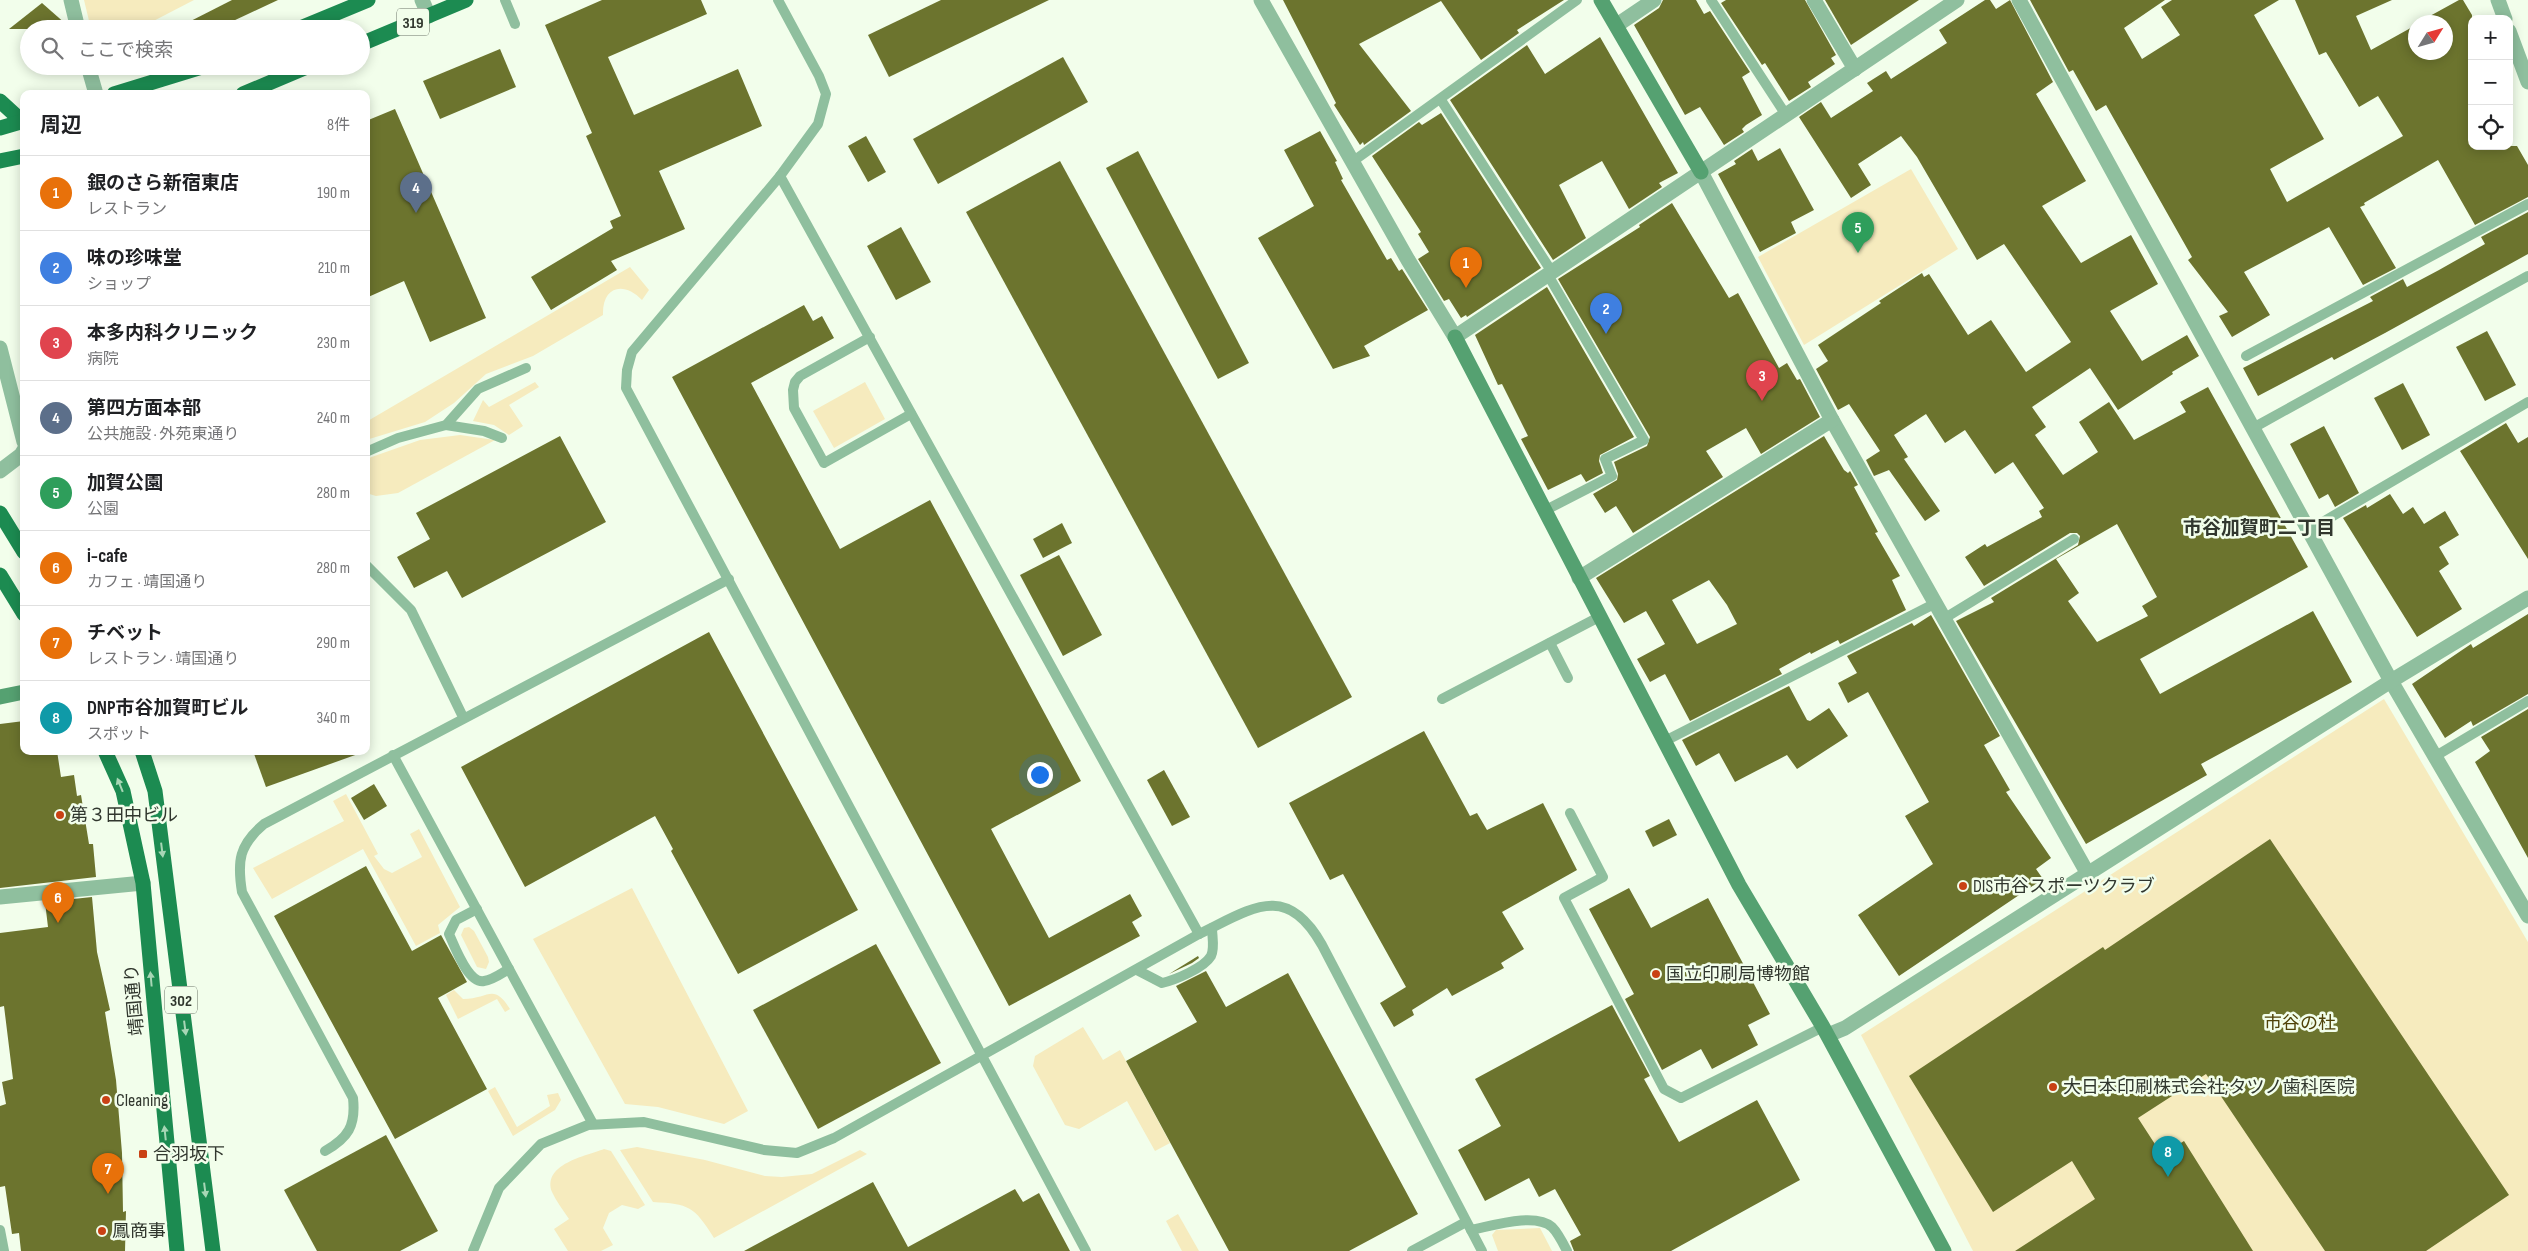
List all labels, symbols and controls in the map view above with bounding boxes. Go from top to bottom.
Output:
road number: 319 [397,8,429,36]
north arrow [2408,15,2453,60]
map controls [2468,15,2513,150]
button: + [2468,15,2513,60]
search box [20,20,370,75]
icon: search [38,34,66,62]
text: ここで検索 [78,39,173,62]
button: − [2468,60,2513,105]
button: locate [2468,105,2513,150]
text: 周辺 [40,113,82,138]
text: 8件 [327,116,350,135]
text: 銀のさら新宿東店 [87,172,239,195]
pin: 4 [400,172,432,213]
text: 1 [53,184,59,203]
text: 190 m [317,184,350,203]
text: レストラン [87,200,167,219]
pin: 5 [1842,212,1874,253]
text: 味の珍味堂 [87,247,182,270]
pin: 1 [1450,247,1482,288]
text: 2 [52,259,60,278]
text: 210 m [318,259,350,278]
text: ショップ [87,275,151,294]
pin: 2 [1590,293,1622,334]
text: 本多内科クリニック [87,322,258,345]
text: 3 [52,334,60,353]
text: 230 m [317,334,350,353]
text: 病院 [87,350,119,369]
pin: 3 [1746,360,1778,401]
text: 第四方面本部 [87,397,201,420]
text: 4 [52,409,60,428]
text: 240 m [317,409,350,428]
text: 公共施設 · 外苑東通り [87,425,239,444]
text: 加賀公園 [87,472,163,495]
text: 5 [52,484,60,503]
text: 280 m [316,484,350,503]
text: 公園 [87,500,119,519]
district label: 市谷加賀町二丁目 [2183,517,2335,540]
text: i-cafe [87,545,128,568]
text: 6 [52,559,60,578]
text: 280 m [316,559,350,578]
text: カフェ · 靖国通り [87,573,207,592]
text: チベット [87,622,163,645]
text: 7 [53,634,59,653]
text: 290 m [316,634,350,653]
text: レストラン · 靖国通り [87,650,239,669]
text: DNP市谷加賀町ビル [87,697,249,720]
text: 8 [52,709,60,728]
text: 340 m [317,709,350,728]
text: スポット [87,725,151,744]
your location [1027,762,1053,788]
one-way arrow [116,777,124,792]
place label: 第３田中ビル [70,805,178,826]
marker: 第３田中ビル [54,809,66,821]
one-way arrow [159,842,167,858]
place label: DIS市谷スポーツクラブ [1973,876,2155,897]
marker: DIS市谷スポーツクラブ [1957,880,1969,892]
pin: 6 [42,882,74,923]
street label: 靖国通り [121,963,148,1037]
place label: 国立印刷局博物館 [1666,964,1810,985]
marker: 国立印刷局博物館 [1650,968,1662,980]
one-way arrow [147,971,155,987]
road number: 302 [165,986,197,1014]
park label: 市谷の杜 [2264,1013,2336,1034]
one-way arrow [181,1021,189,1037]
place label: 大日本印刷株式会社;タツノ歯科医院 [2063,1077,2355,1098]
marker: 大日本印刷株式会社;タツノ歯科医院 [2047,1081,2059,1093]
place label: Cleaning [116,1090,168,1111]
marker: Cleaning [100,1094,112,1106]
one-way arrow [161,1125,169,1141]
pin: 8 [2152,1136,2184,1177]
place label: 合羽坂下 [153,1144,225,1165]
marker: 合羽坂下 [137,1148,149,1160]
pin: 7 [92,1153,124,1194]
one-way arrow [201,1182,209,1198]
place label: 鳳商事 [112,1221,166,1242]
marker: 鳳商事 [96,1225,108,1237]

